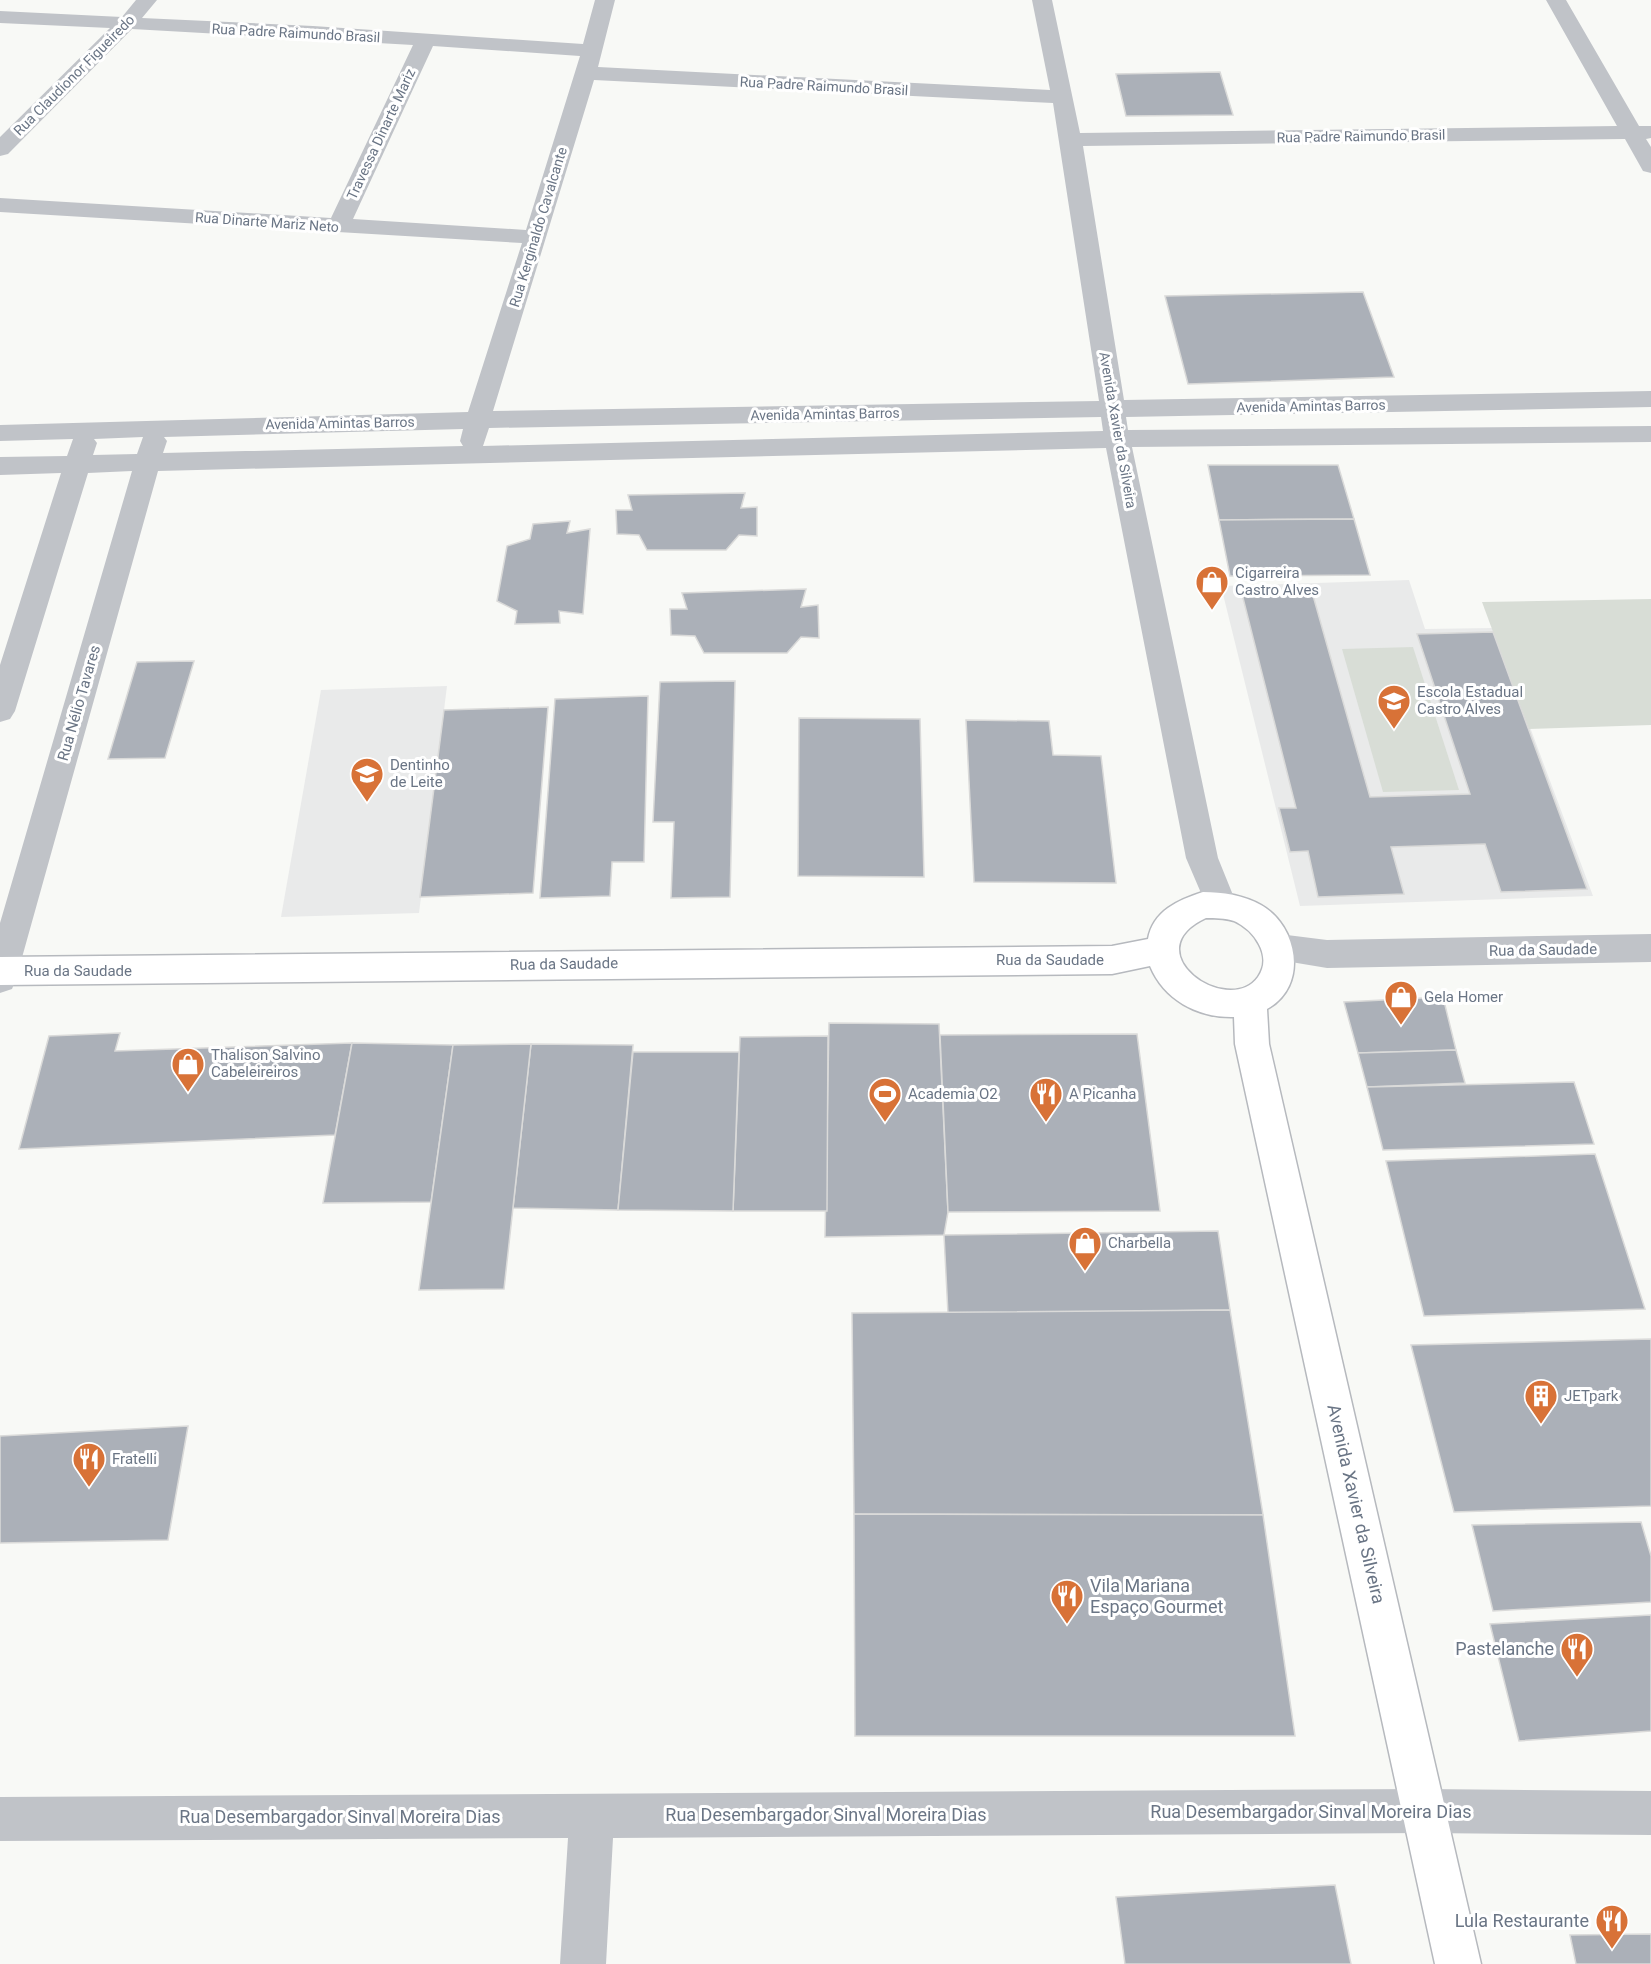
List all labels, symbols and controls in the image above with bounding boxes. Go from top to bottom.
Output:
street label: Rua Claudionor Figueiredo [10,11,138,139]
street label: Rua Padre Raimundo Brasil [211,21,381,45]
street label: Travessa Dinarte Mariz [344,66,418,202]
street label: Rua Padre Raimundo Brasil [739,74,909,98]
street label: Rua Padre Raimundo Brasil [1276,127,1446,145]
street label: Rua Kerginaldo Cavalcante [506,145,570,309]
street label: Rua Dinarte Mariz Neto [195,209,339,235]
street label: Avenida Xavier da Silveira [1096,350,1140,510]
street label: Avenida Amintas Barros [1236,397,1386,415]
street label: Avenida Amintas Barros [750,405,900,423]
street label: Avenida Amintas Barros [265,414,415,432]
shop icon: Cigarreira Castro Alves [1194,564,1230,611]
place label: Cigarreira Castro Alves [1235,564,1319,599]
street label: Rua Nélio Tavares [54,643,104,763]
school or university icon: Escola Estadual Castro Alves [1376,683,1412,730]
place label: Escola Estadual Castro Alves [1417,683,1523,718]
school or university icon: Dentinho de Leite [349,756,385,803]
place label: Dentinho de Leite [390,756,450,791]
street label: Rua da Saudade [1489,940,1597,960]
street label: Rua da Saudade [996,951,1104,969]
street label: Rua da Saudade [510,954,618,974]
street label: Rua da Saudade [24,962,132,980]
shop icon: Gela Homer [1383,979,1419,1026]
place label: Gela Homer [1424,988,1503,1006]
shop icon: Thalison Salvino Cabeleireiros [170,1046,206,1093]
place label: Thalison Salvino Cabeleireiros [211,1046,320,1081]
sports icon: Academia O2 [867,1076,903,1123]
restaurant icon: A Picanha [1028,1076,1064,1123]
place label: Academia O2 [908,1085,998,1103]
place label: A Picanha [1069,1085,1136,1103]
shop icon: Charbella [1067,1225,1103,1272]
place label: Charbella [1108,1234,1171,1252]
building icon: JETpark [1523,1378,1559,1425]
place label: JETpark [1564,1387,1619,1405]
street label: Avenida Xavier da Silveira [1323,1402,1390,1606]
restaurant icon: Fratelli [71,1441,107,1488]
place label: Fratelli [112,1450,157,1468]
place label: Vila Mariana Espaço Gourmet [1090,1575,1223,1617]
restaurant icon: Vila Mariana Espaço Gourmet [1049,1578,1085,1625]
restaurant icon: Pastelanche [1559,1631,1595,1678]
place label: Pastelanche [1455,1638,1554,1659]
street label: Rua Desembargador Sinval Moreira Dias [1150,1801,1472,1822]
street label: Rua Desembargador Sinval Moreira Dias [665,1804,987,1825]
street label: Rua Desembargador Sinval Moreira Dias [179,1806,501,1827]
restaurant icon: Lula Restaurante [1594,1903,1630,1950]
place label: Lula Restaurante [1455,1910,1589,1931]

